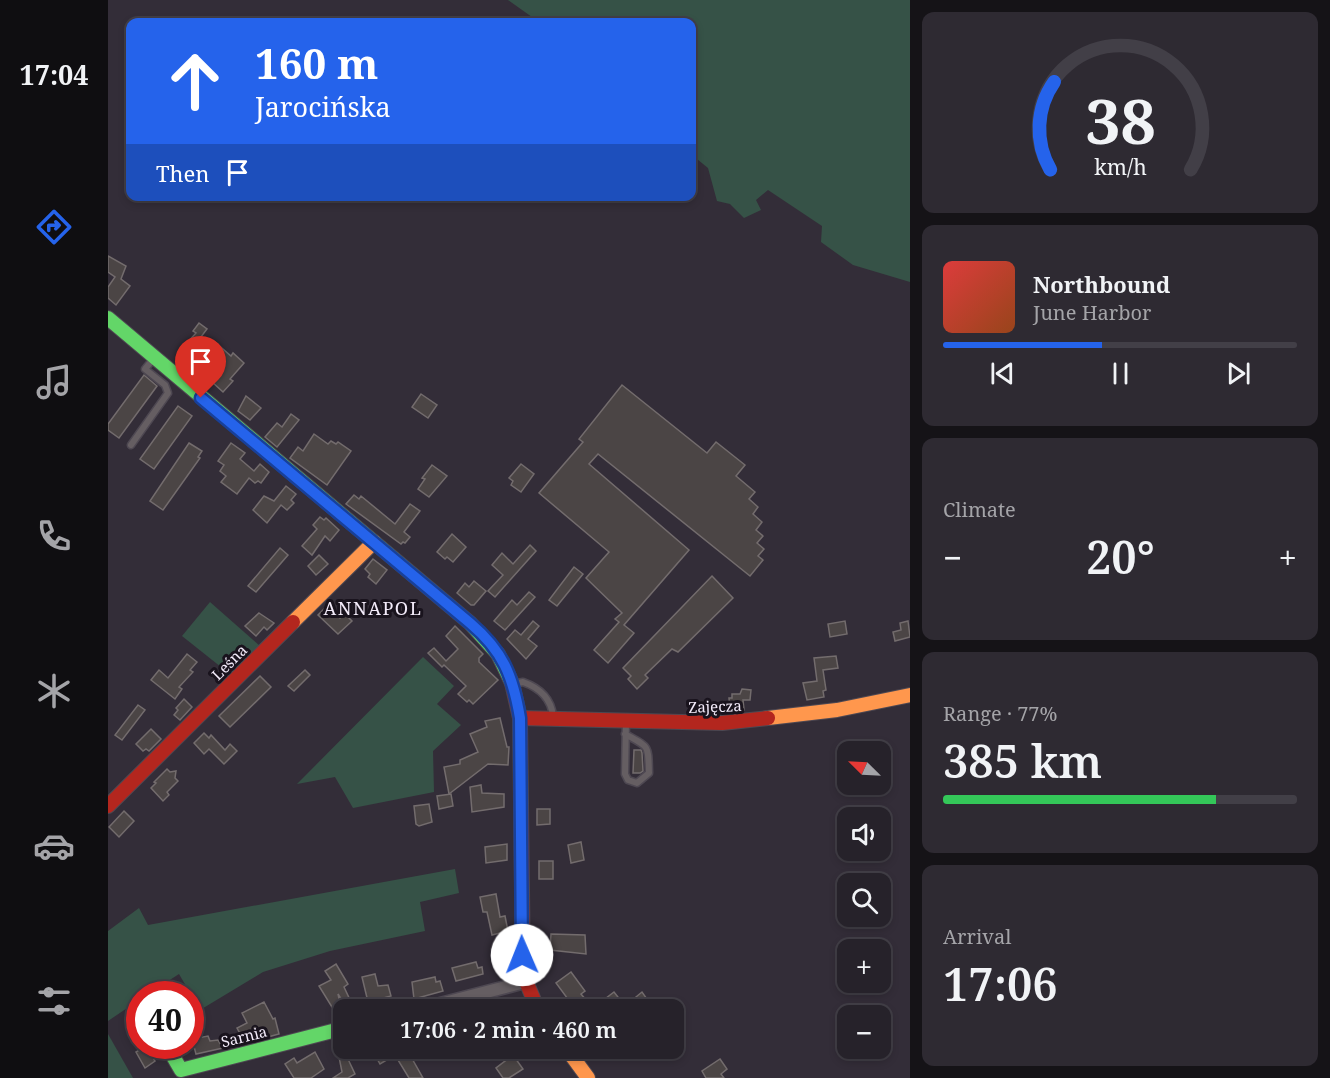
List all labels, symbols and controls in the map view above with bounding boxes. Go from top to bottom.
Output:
text: 160 m [255,34,379,91]
icon: ahead [156,42,234,120]
text: 17:04 [19,56,89,93]
text: 38 [1085,77,1155,162]
text: Jarocińska [255,88,391,125]
text: km/h [1094,152,1147,181]
icon: arrive [221,156,254,189]
text: Then [156,158,209,188]
icon: directions [33,206,75,248]
text: Northbound [1033,269,1170,299]
text: June Harbor [1033,299,1151,326]
pin [175,336,226,398]
icon: arrive [184,345,217,378]
icon: previous [986,357,1019,390]
icon: pause [1104,357,1137,390]
icon: next [1222,357,1255,390]
icon: music [33,361,75,403]
text: Climate [943,496,1016,523]
icon: phone [33,515,75,557]
text: 20° [1086,526,1155,587]
text: − [943,535,962,580]
text: + [1279,535,1297,580]
district label: ANNAPOL [324,596,422,620]
street label: Leśna [207,640,251,684]
icon: climate [33,670,75,712]
street label: Zajęcza [688,695,742,717]
text: Range · 77% [943,700,1057,727]
text: 385 km [943,730,1102,791]
north arrow [837,741,891,795]
map controls [837,741,891,1059]
button: sound [837,807,891,861]
icon: car [33,825,75,867]
button: search [837,873,891,927]
position arrow [490,923,554,987]
text: Arrival [943,923,1011,950]
button: + [837,939,891,993]
text: 17:06 [943,953,1058,1014]
icon: filters [33,980,75,1022]
speed limit sign: 40 [126,981,204,1059]
button: − [837,1005,891,1059]
text: 17:06 · 2 min · 460 m [400,1014,617,1044]
street label: Sarnia [219,1021,269,1051]

